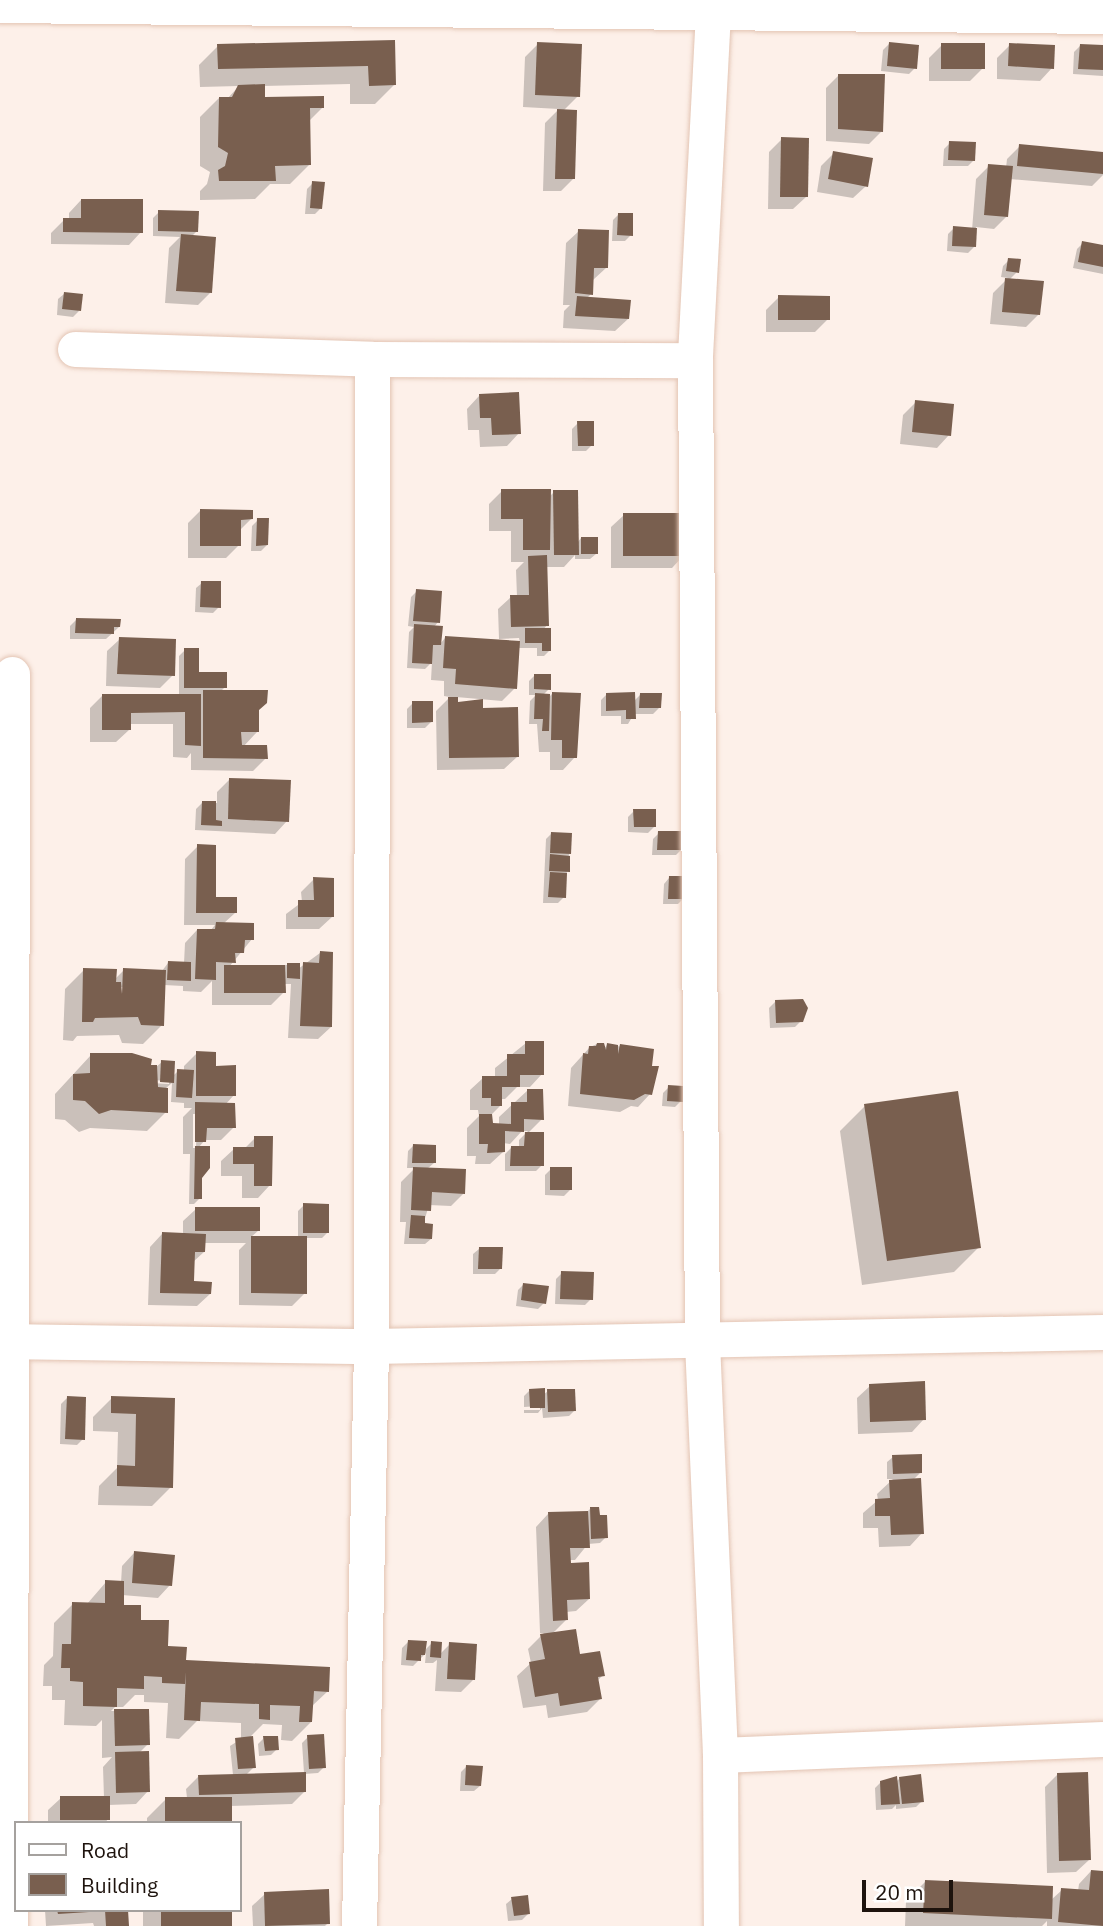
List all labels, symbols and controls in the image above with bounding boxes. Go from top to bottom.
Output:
legend [14,1821,242,1912]
text: Road [81,1836,129,1864]
scale bar [865,1867,956,1911]
text: Building [81,1871,158,1899]
text: 20 m [875,1878,924,1906]

